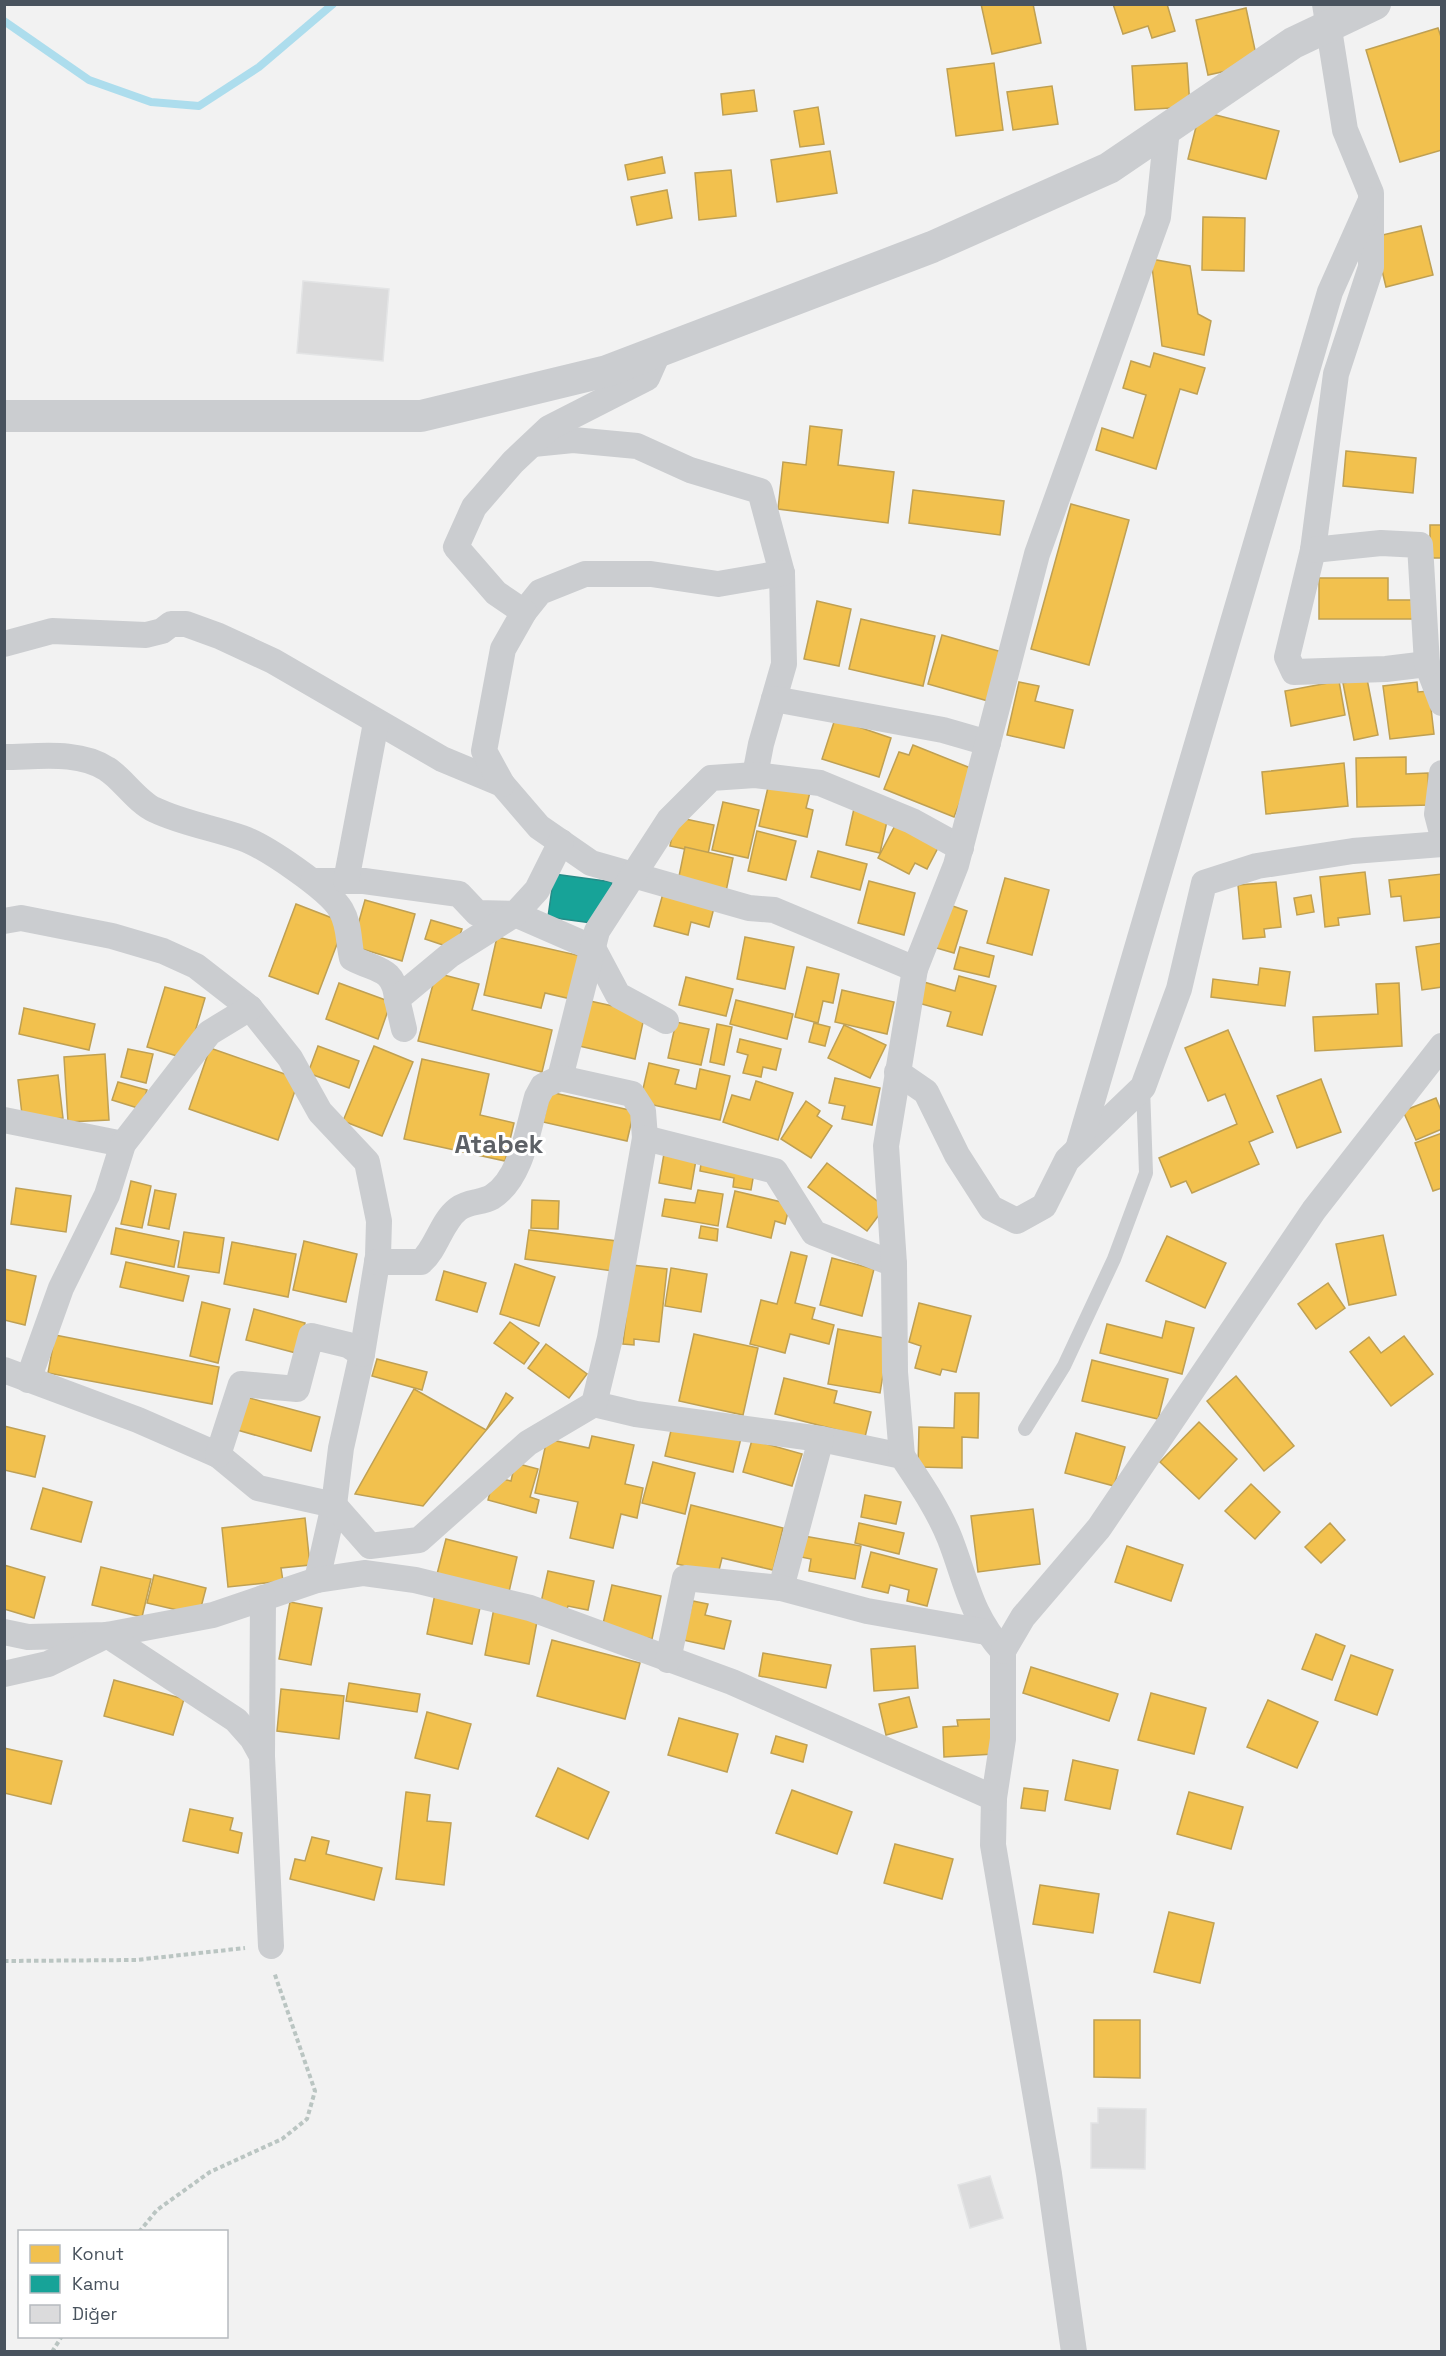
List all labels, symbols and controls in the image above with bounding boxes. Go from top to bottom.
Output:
district label: Atabek [455,1127,544,1161]
legend [18,2230,228,2338]
text: Konut [72,2242,124,2265]
text: Kamu [72,2272,120,2295]
text: Diğer [72,2302,118,2325]

